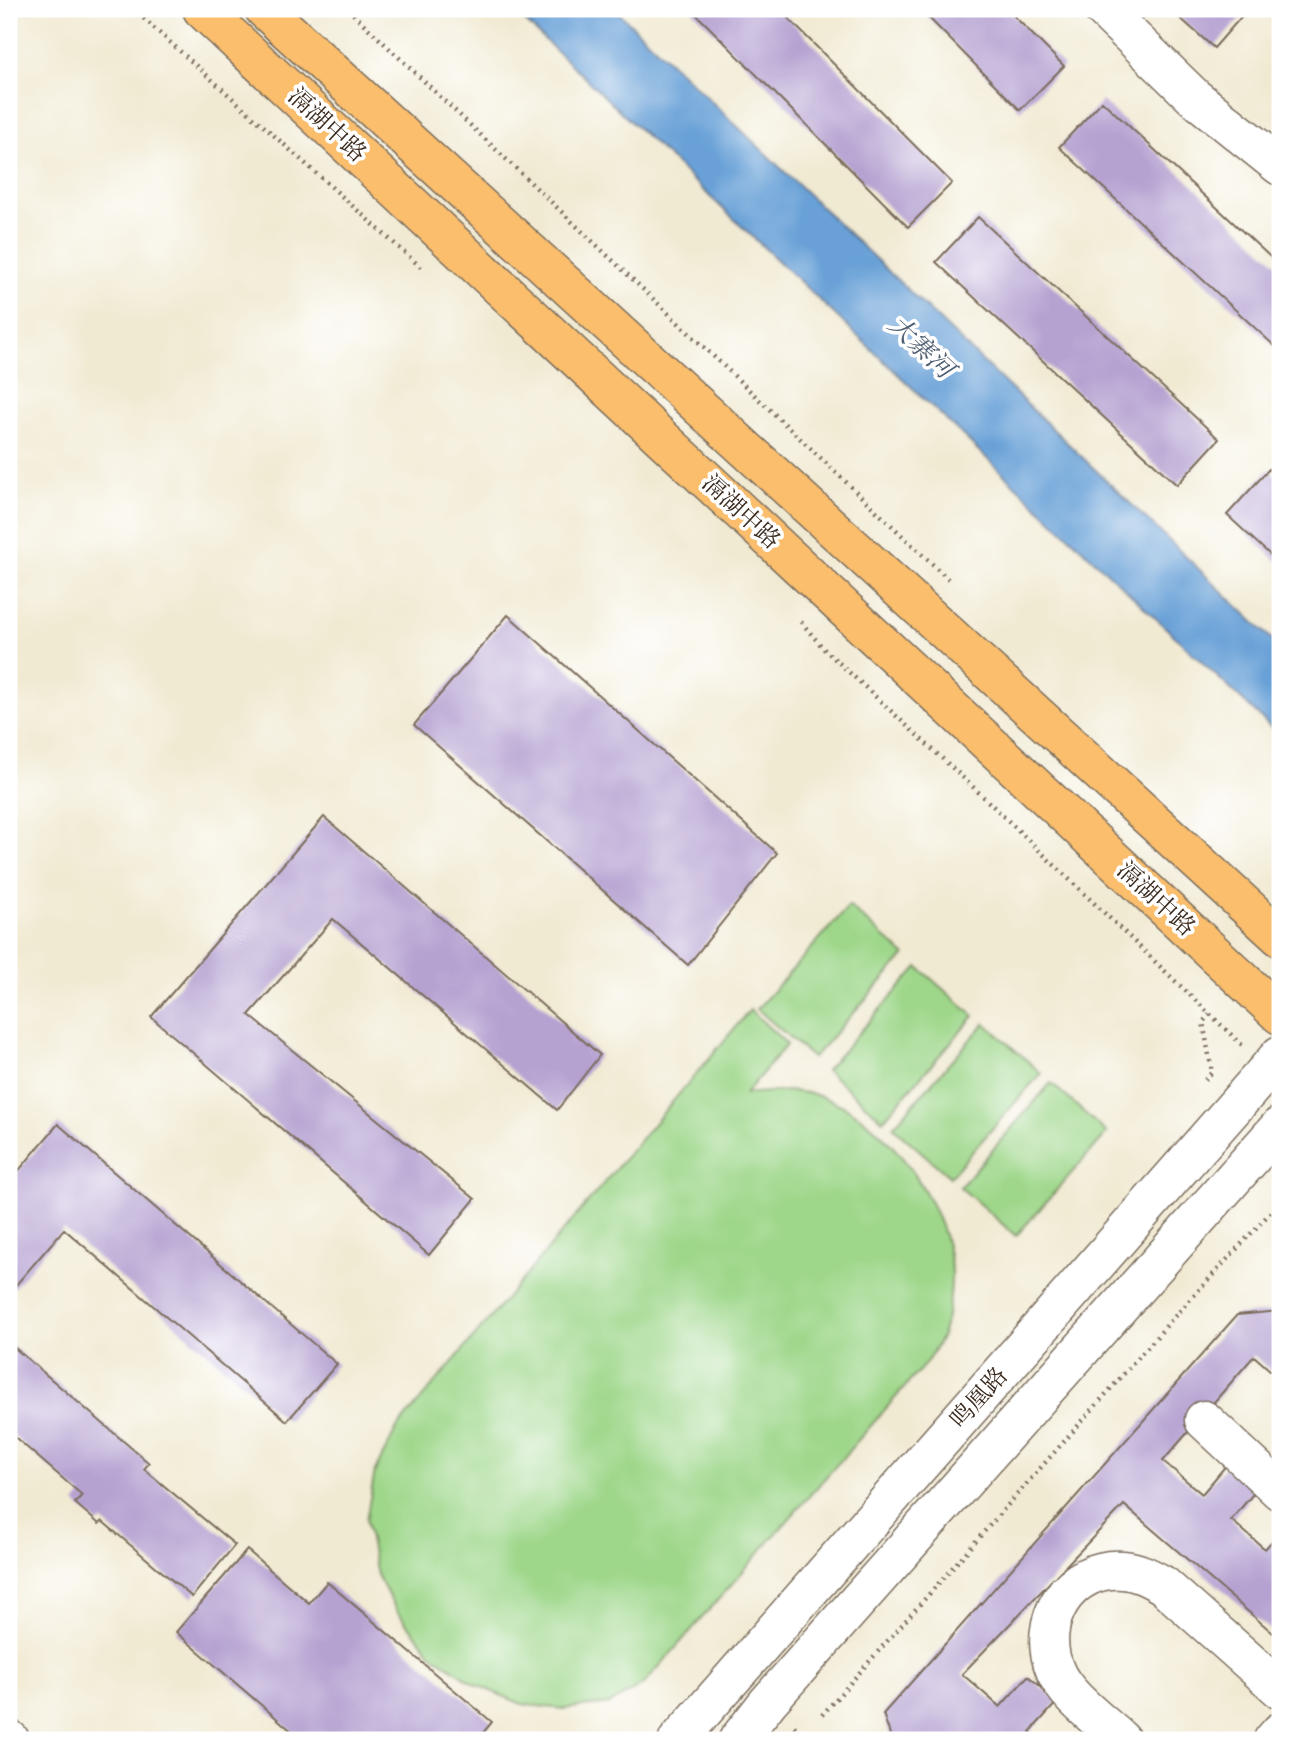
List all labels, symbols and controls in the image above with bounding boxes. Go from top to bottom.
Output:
street label: 滆湖中路 [281,80,373,170]
water label: 大寨河 [881,308,964,389]
street label: 滆湖中路 [695,467,787,557]
street label: 滆湖中路 [1110,854,1202,944]
street label: 鸣凰路 [943,1360,1015,1436]

